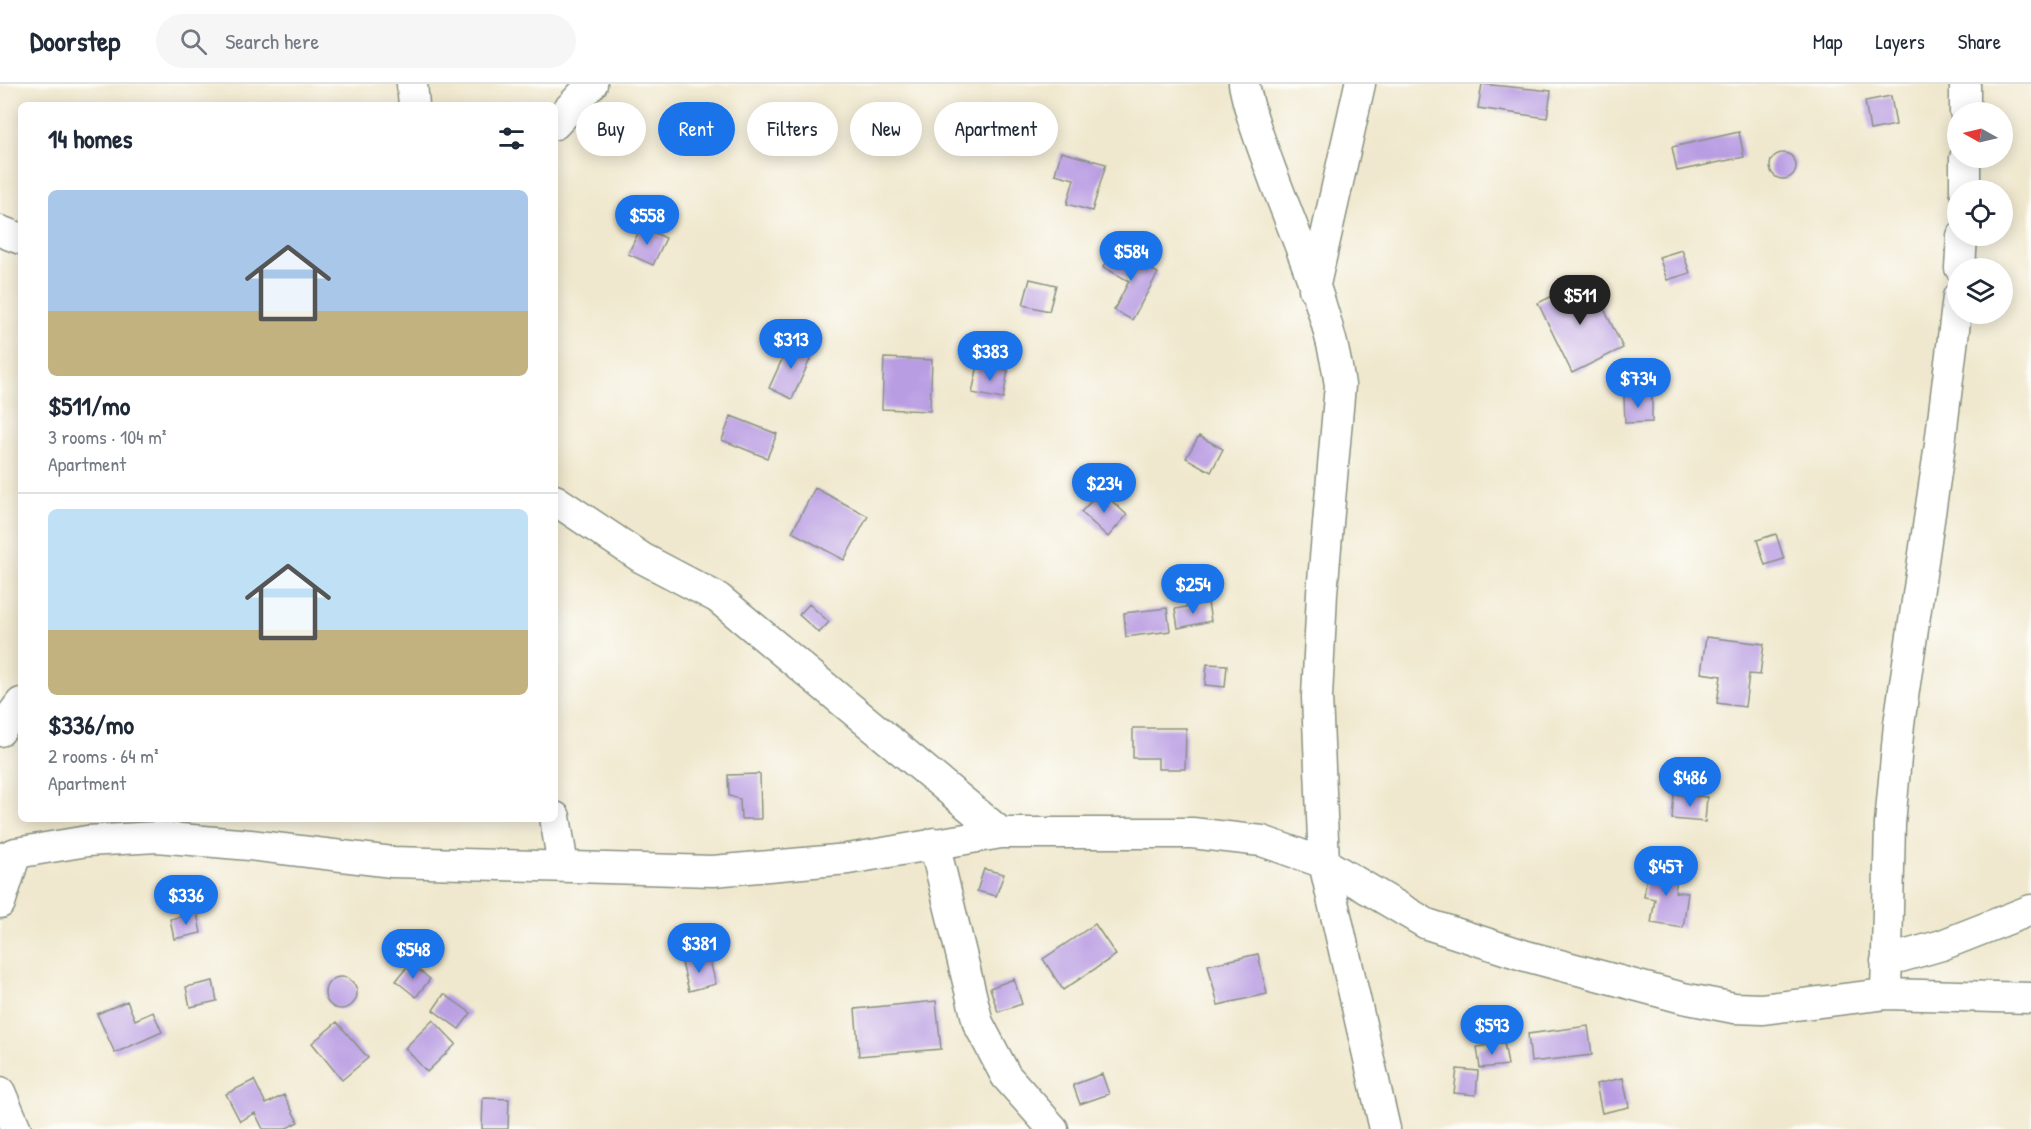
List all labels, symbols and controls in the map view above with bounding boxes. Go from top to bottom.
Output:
search box [156,14,576,68]
text: Doorstep [30,22,120,60]
icon: search [177,25,210,58]
text: Search here [225,26,319,56]
text: Map [1813,27,1842,56]
text: Layers [1875,27,1925,56]
text: Share [1958,27,2001,56]
chip: Buy [576,102,646,156]
chip: Rent [658,102,735,156]
chip: Filters [747,102,838,156]
chip: New [850,102,922,156]
chip: Apartment [934,102,1058,156]
north arrow [1947,102,2013,168]
map controls [1947,102,2013,324]
text: 14 homes [48,121,133,156]
icon: filters [495,122,528,155]
button: locate [1947,180,2013,246]
pin: $558 [611,195,683,246]
text: $558 [629,201,665,228]
icon: home [234,229,342,337]
pin: $584 [1095,231,1167,282]
text: $584 [1114,237,1148,264]
button: layers [1947,258,2013,324]
pin: $511 [1544,275,1616,326]
text: $511 [1563,281,1597,308]
pin: $313 [755,319,827,370]
text: $313 [773,325,809,352]
pin: $383 [954,331,1026,382]
text: $383 [972,337,1008,364]
pin: $734 [1602,358,1674,409]
text: $734 [1620,364,1656,391]
text: $511/mo [48,388,130,423]
text: 3 rooms · 104 m² [48,423,166,450]
text: Apartment [48,450,126,477]
pin: $234 [1068,463,1140,514]
text: $234 [1086,469,1122,496]
icon: home [234,548,342,656]
pin: $254 [1157,564,1229,615]
text: $254 [1175,570,1211,597]
text: $336/mo [48,707,134,742]
text: 2 rooms · 64 m² [48,742,159,769]
pin: $486 [1654,757,1726,808]
text: $486 [1673,763,1707,790]
text: Apartment [48,769,126,796]
pin: $457 [1630,846,1702,897]
text: $457 [1648,852,1684,879]
pin: $336 [150,875,222,926]
text: $336 [168,881,204,908]
pin: $381 [663,923,735,974]
pin: $548 [377,929,449,980]
text: $381 [681,929,717,956]
text: $548 [396,935,430,962]
pin: $593 [1456,1005,1528,1056]
text: $593 [1475,1011,1509,1038]

